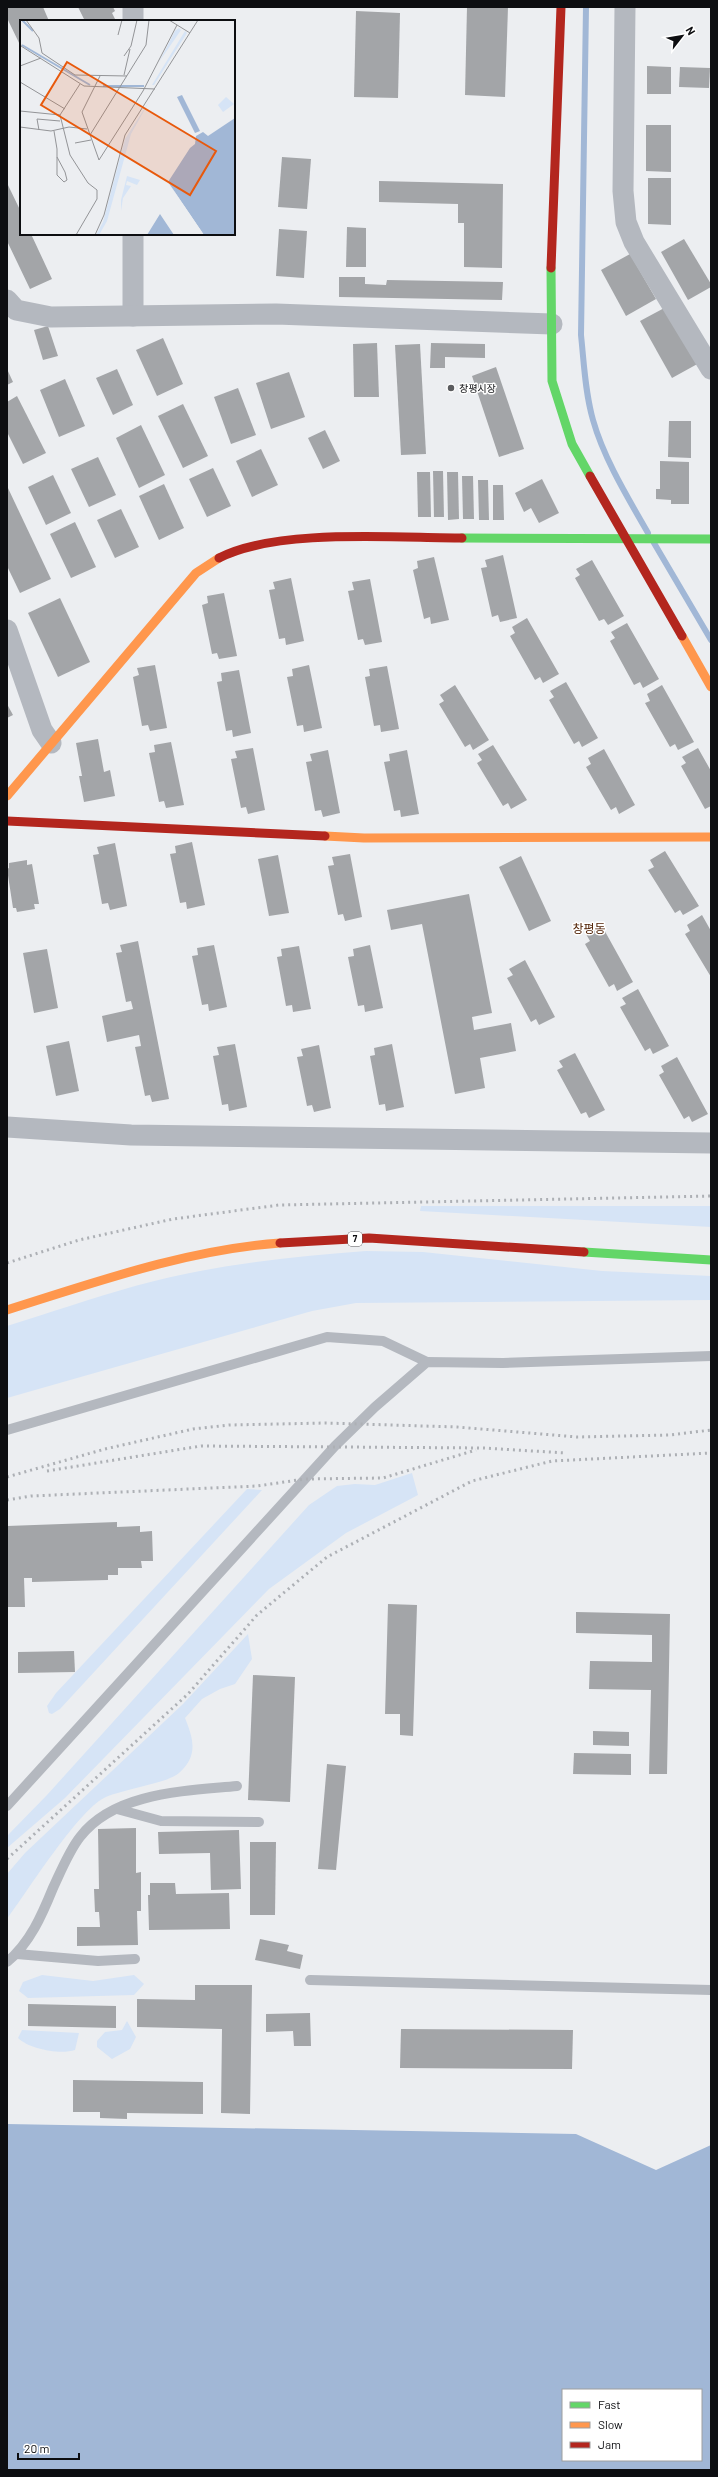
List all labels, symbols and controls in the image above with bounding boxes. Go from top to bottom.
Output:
north arrow [662,16,702,56]
inset map [20,20,235,235]
text: N [684,24,698,37]
place label: 창평시장 [459,382,496,394]
marker: 창평시장 [446,383,456,393]
district label: 창평동 [572,921,606,935]
road number: 7 [348,1232,362,1246]
legend [562,2389,702,2461]
text: Fast [598,2397,621,2411]
text: Slow [598,2417,623,2431]
scale bar [18,2435,79,2461]
text: Jam [598,2437,621,2451]
text: 20 m [24,2441,50,2455]

